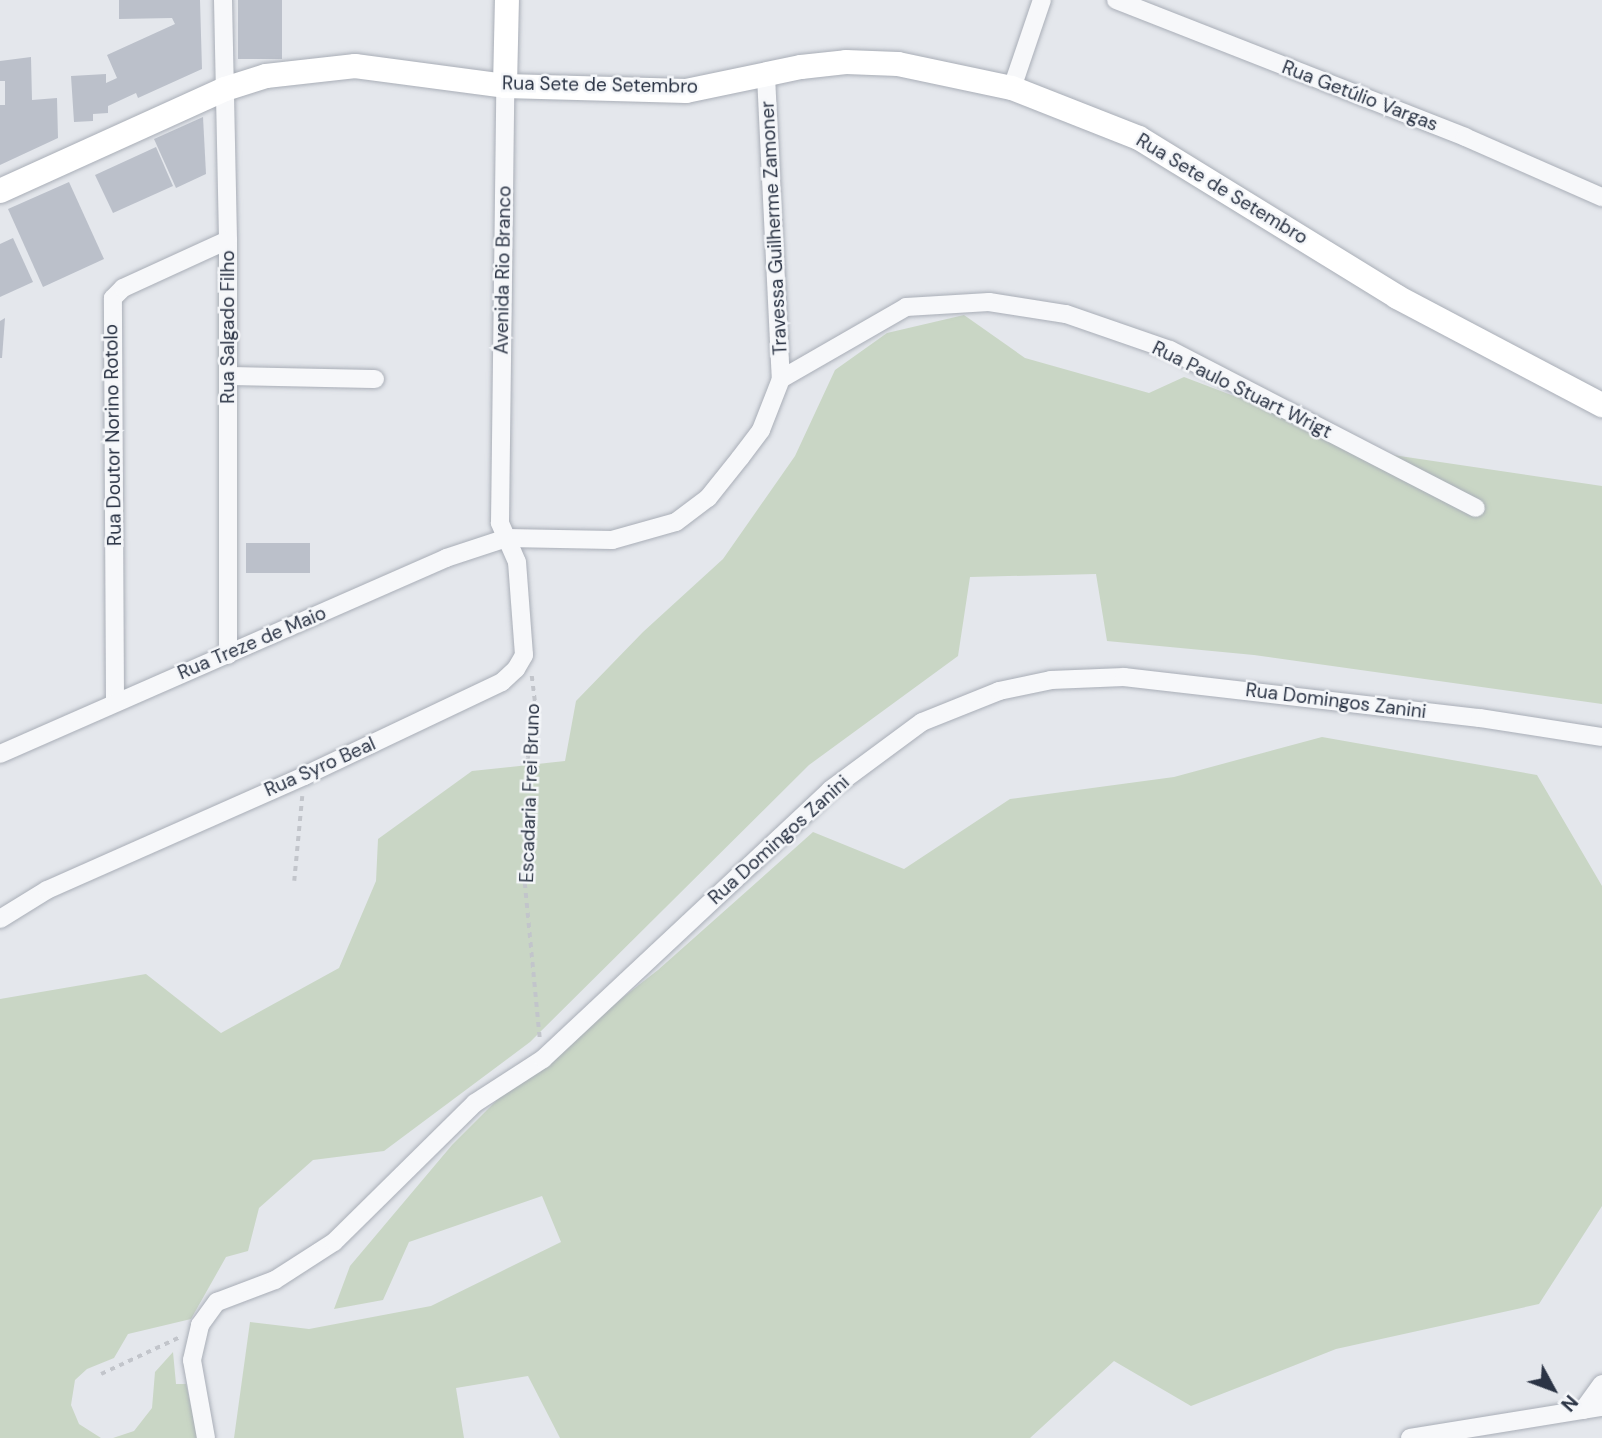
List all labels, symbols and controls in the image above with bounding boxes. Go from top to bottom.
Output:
street label: Rua Getúlio Vargas [1279,56,1441,136]
street label: Rua Sete de Setembro [502,72,698,98]
street label: Travessa Guilherme Zamoner [756,100,792,356]
street label: Rua Sete de Setembro [1132,129,1312,249]
street label: Avenida Rio Branco [490,185,516,355]
street label: Rua Salgado Filho [217,250,239,404]
street label: Rua Doutor Norino Rotolo [100,324,126,546]
street label: Rua Paulo Stuart Wrigt [1149,337,1335,443]
street label: Rua Treze de Maio [174,601,330,685]
street label: Rua Domingos Zanini [1244,679,1428,723]
street label: Escadaria Frei Bruno [515,703,545,883]
street label: Rua Syro Beal [261,732,379,802]
street label: Rua Domingos Zanini [704,771,854,909]
north arrow [1518,1354,1588,1424]
text: N [1555,1390,1583,1417]

